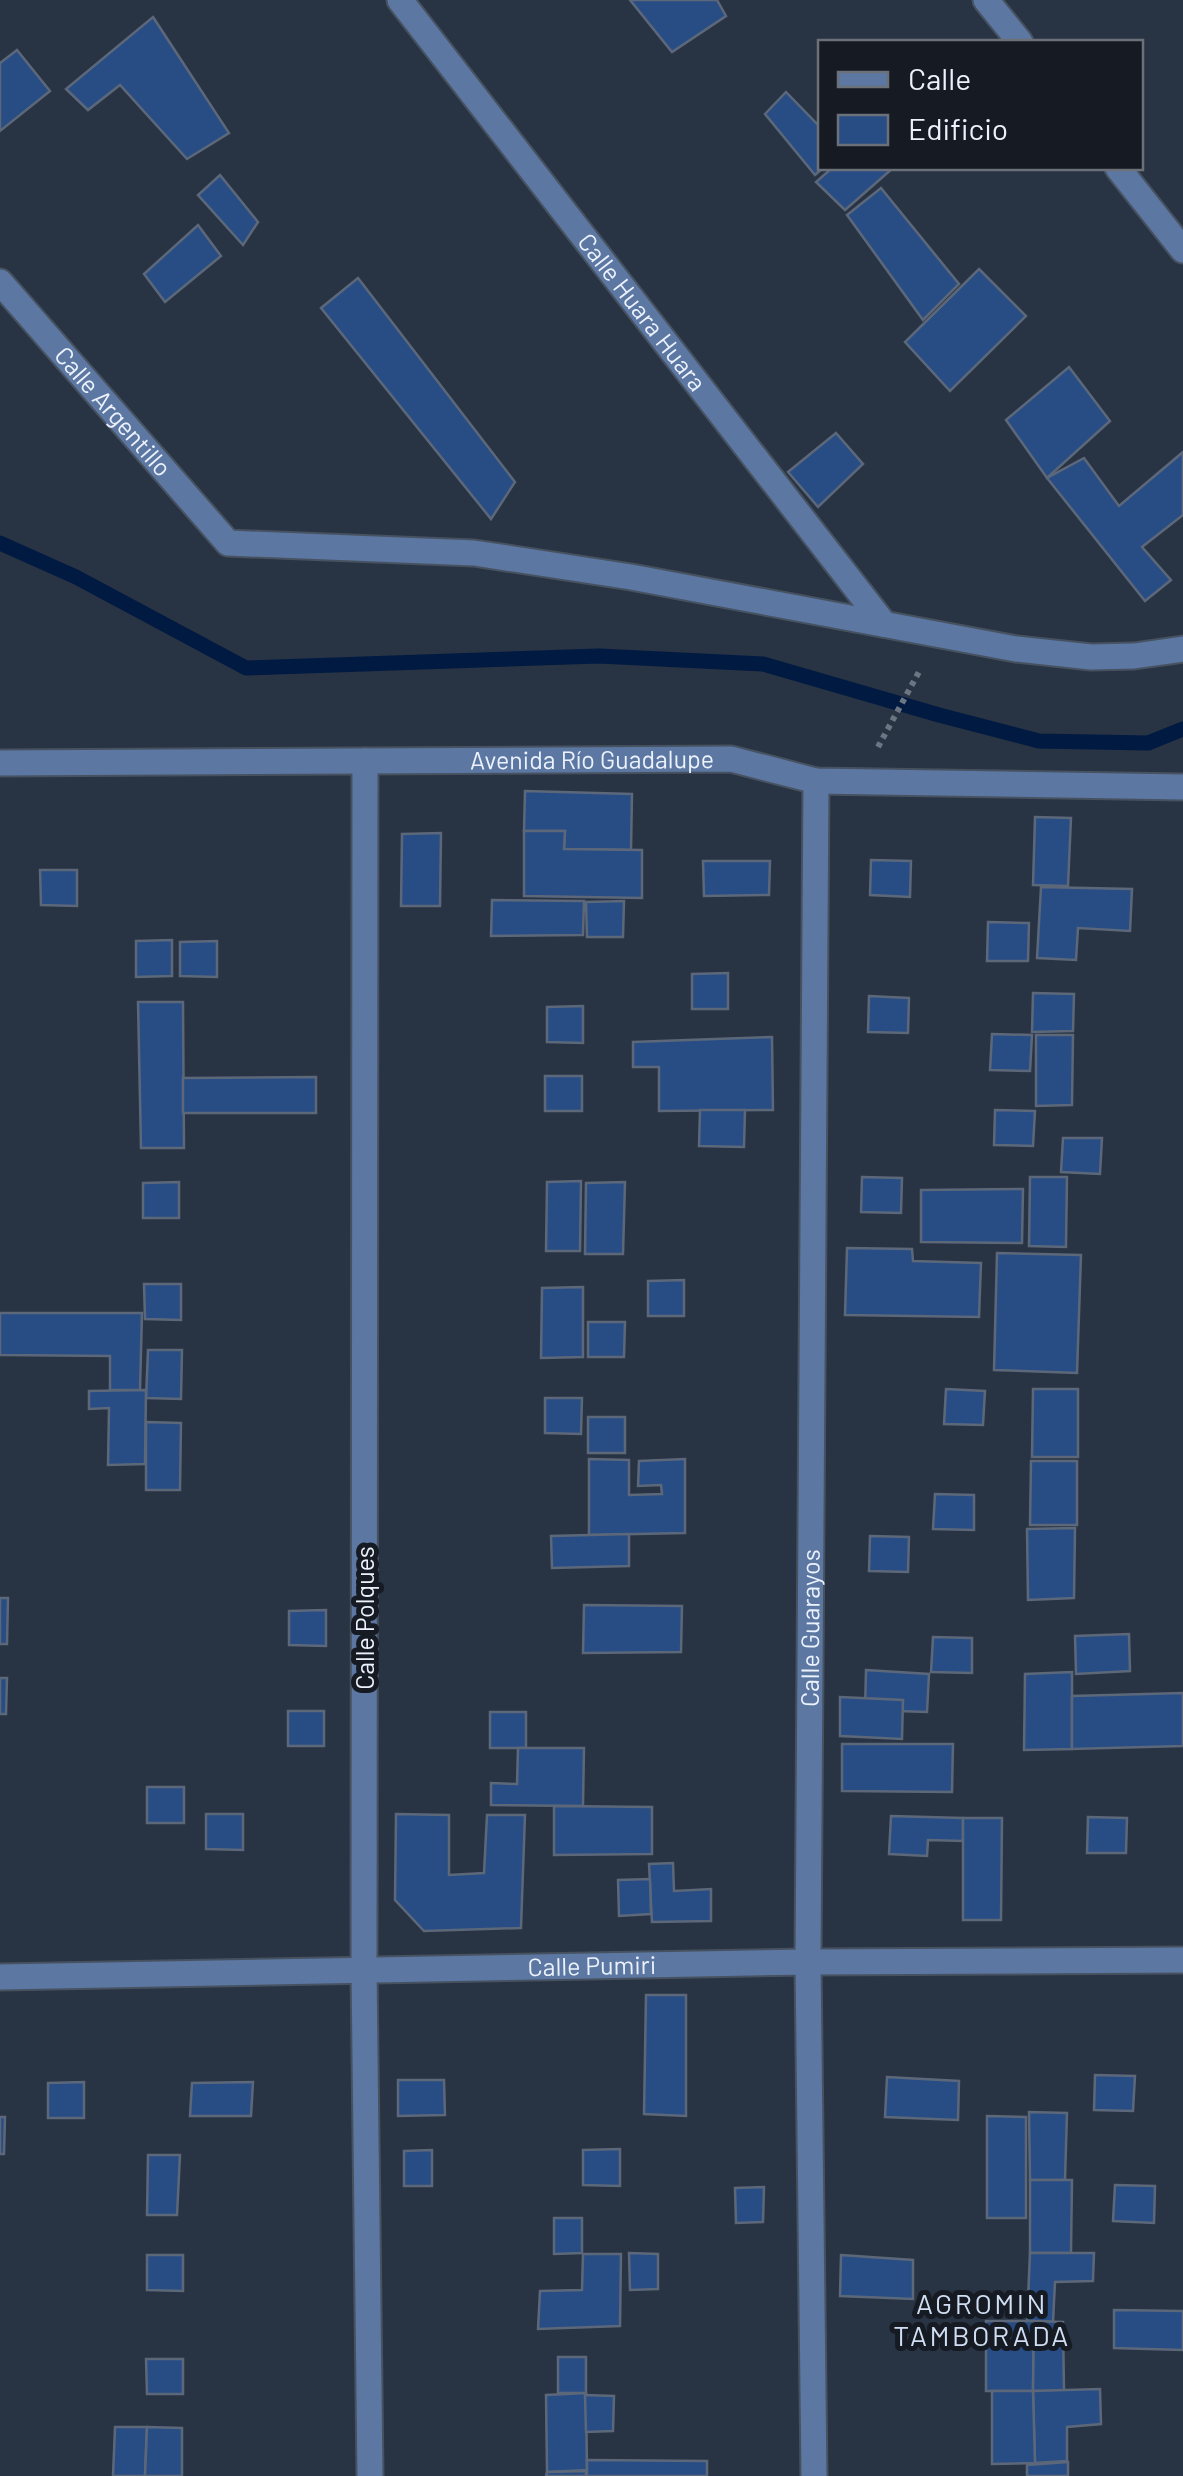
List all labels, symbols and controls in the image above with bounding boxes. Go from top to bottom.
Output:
legend [818,40,1143,170]
text: Calle [908,60,971,96]
text: Edificio [908,110,1008,146]
street label: Calle Huara Huara [572,227,713,396]
street label: Calle Argentillo [49,340,179,482]
street label: Avenida Río Guadalupe [470,743,714,774]
street label: Calle Polques [349,1546,379,1690]
street label: Calle Guarayos [794,1549,825,1707]
street label: Calle Pumiri [527,1949,656,1981]
district label: AGROMIN TAMBORADA [893,2286,1071,2352]

